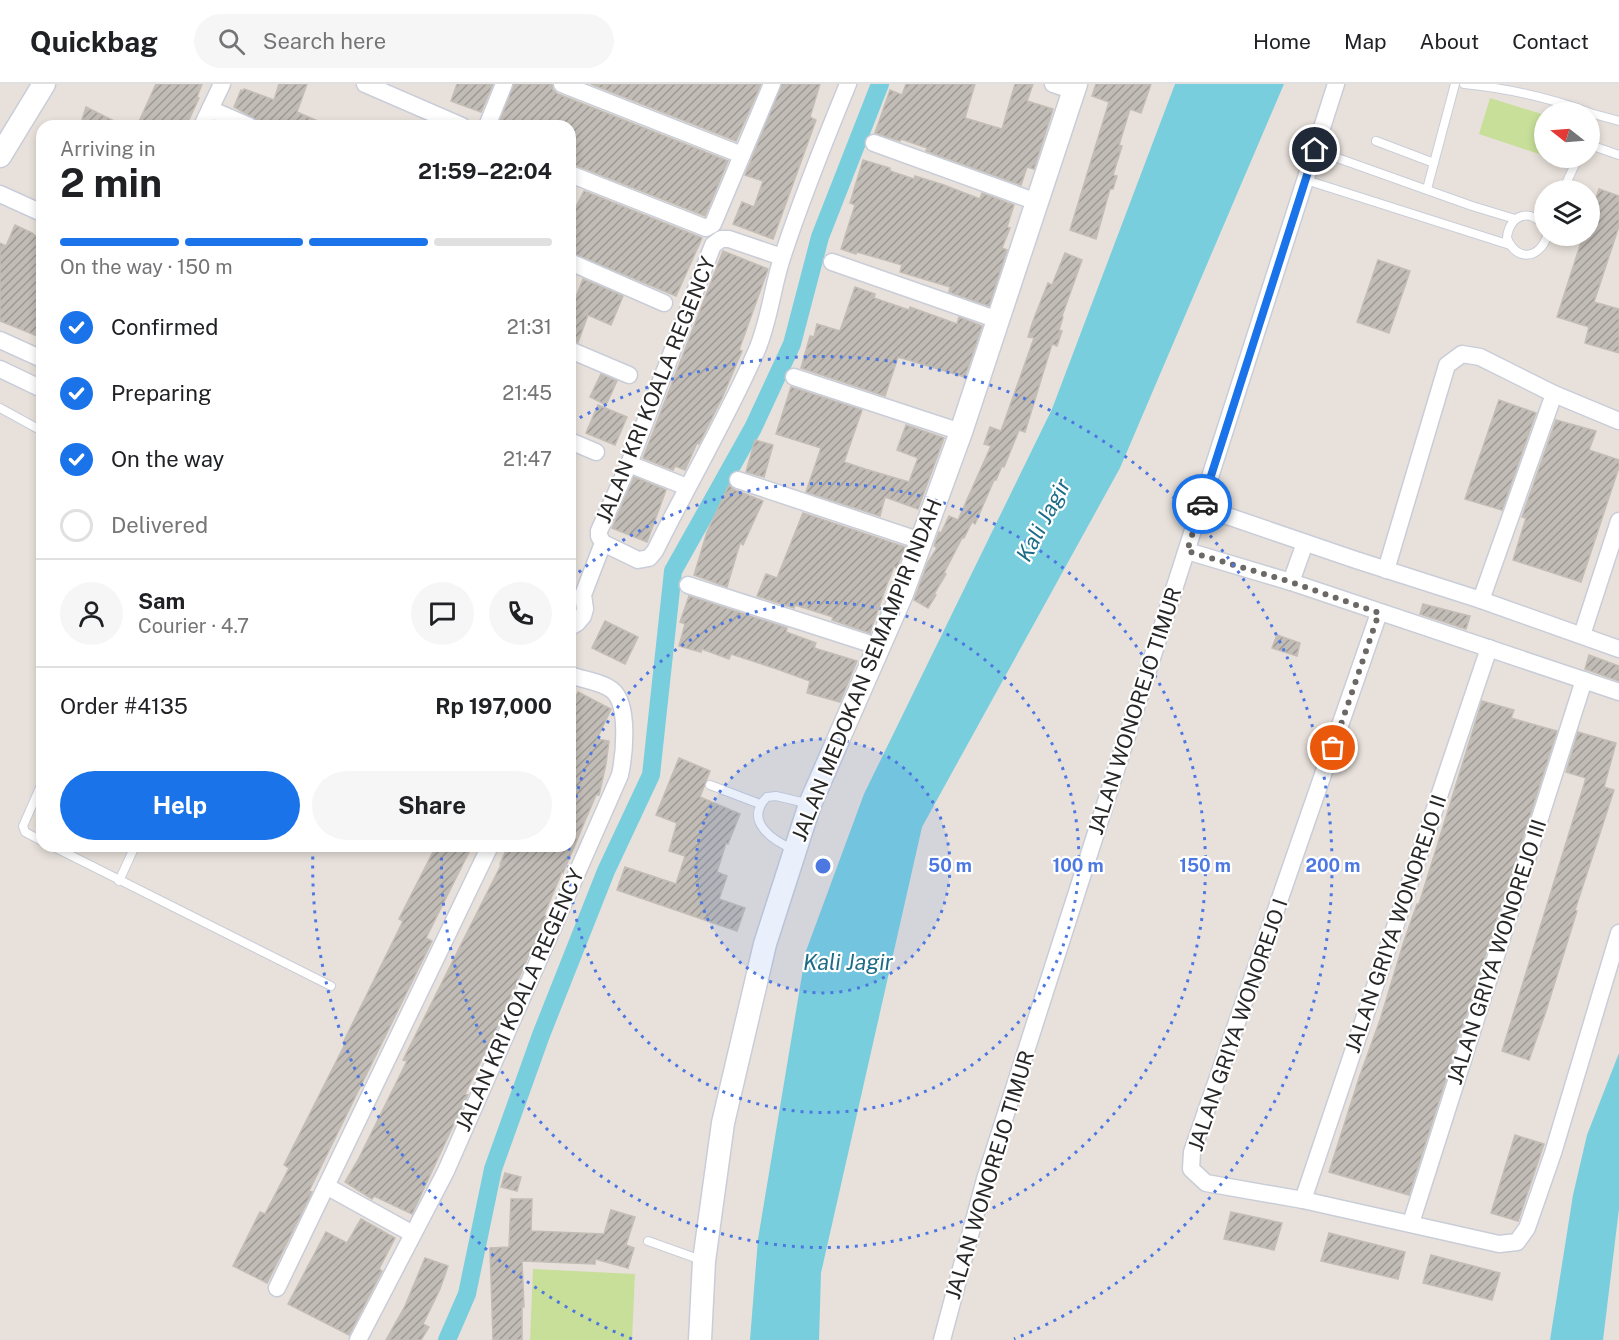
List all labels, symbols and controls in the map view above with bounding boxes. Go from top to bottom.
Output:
search box [194,14,614,68]
text: Quickbag [30,25,158,58]
icon: search [215,25,248,58]
text: Search here [263,28,386,54]
text: Home [1253,29,1311,54]
text: Map [1344,29,1387,54]
text: About [1420,29,1479,54]
text: Contact [1512,29,1589,54]
north arrow [1534,102,1600,168]
map controls [1534,102,1600,246]
pin [1289,124,1340,175]
icon: home [1298,133,1331,166]
text: Arriving in [60,137,155,161]
text: 21:59–22:04 [418,158,552,184]
text: 2 min [60,160,162,206]
button: layers [1534,180,1600,246]
street label: JALAN KRI KOALA REGENCY [591,253,721,527]
text: On the way · 150 m [60,255,232,279]
icon: check [60,311,93,344]
text: Confirmed [111,314,218,340]
text: 21:31 [507,315,552,339]
icon: check [60,377,93,410]
text: Preparing [111,380,212,406]
text: 21:45 [502,381,552,405]
icon: check [60,443,93,476]
text: On the way [111,446,224,472]
text: 21:47 [503,447,552,471]
water label: Kali Jagir [1010,473,1076,566]
courier [1172,474,1232,534]
icon: car [1186,488,1219,521]
street label: JALAN MEDOKAN SEMAMPIR INDAH [786,495,947,845]
text: Delivered [111,512,208,538]
button: person [60,582,123,645]
button: chat [411,582,474,645]
button: phone [489,582,552,645]
street label: JALAN WONOREJO TIMUR [1083,584,1186,838]
text: Sam [138,588,185,614]
text: Courier · 4.7 [138,614,249,638]
text: Order #4135 [60,693,188,719]
text: Rp 197,000 [435,693,552,719]
pin [1307,722,1358,773]
icon: bag [1316,731,1349,764]
button: Help [60,771,300,840]
button: Share [312,771,552,840]
street label: JALAN GRIYA WONOREJO II [1340,791,1452,1056]
street label: JALAN GRIYA WONOREJO III [1442,816,1551,1088]
text: 50 m [928,855,972,876]
text: 100 m [1052,855,1104,876]
text: 150 m [1179,855,1231,876]
text: 200 m [1306,855,1360,876]
centre of rings [813,856,833,876]
street label: JALAN KRI KOALA REGENCY [450,864,589,1135]
street label: JALAN GRIYA WONOREJO I [1183,895,1293,1154]
water label: Kali Jagir [803,949,894,975]
street label: JALAN WONOREJO TIMUR [940,1048,1039,1302]

